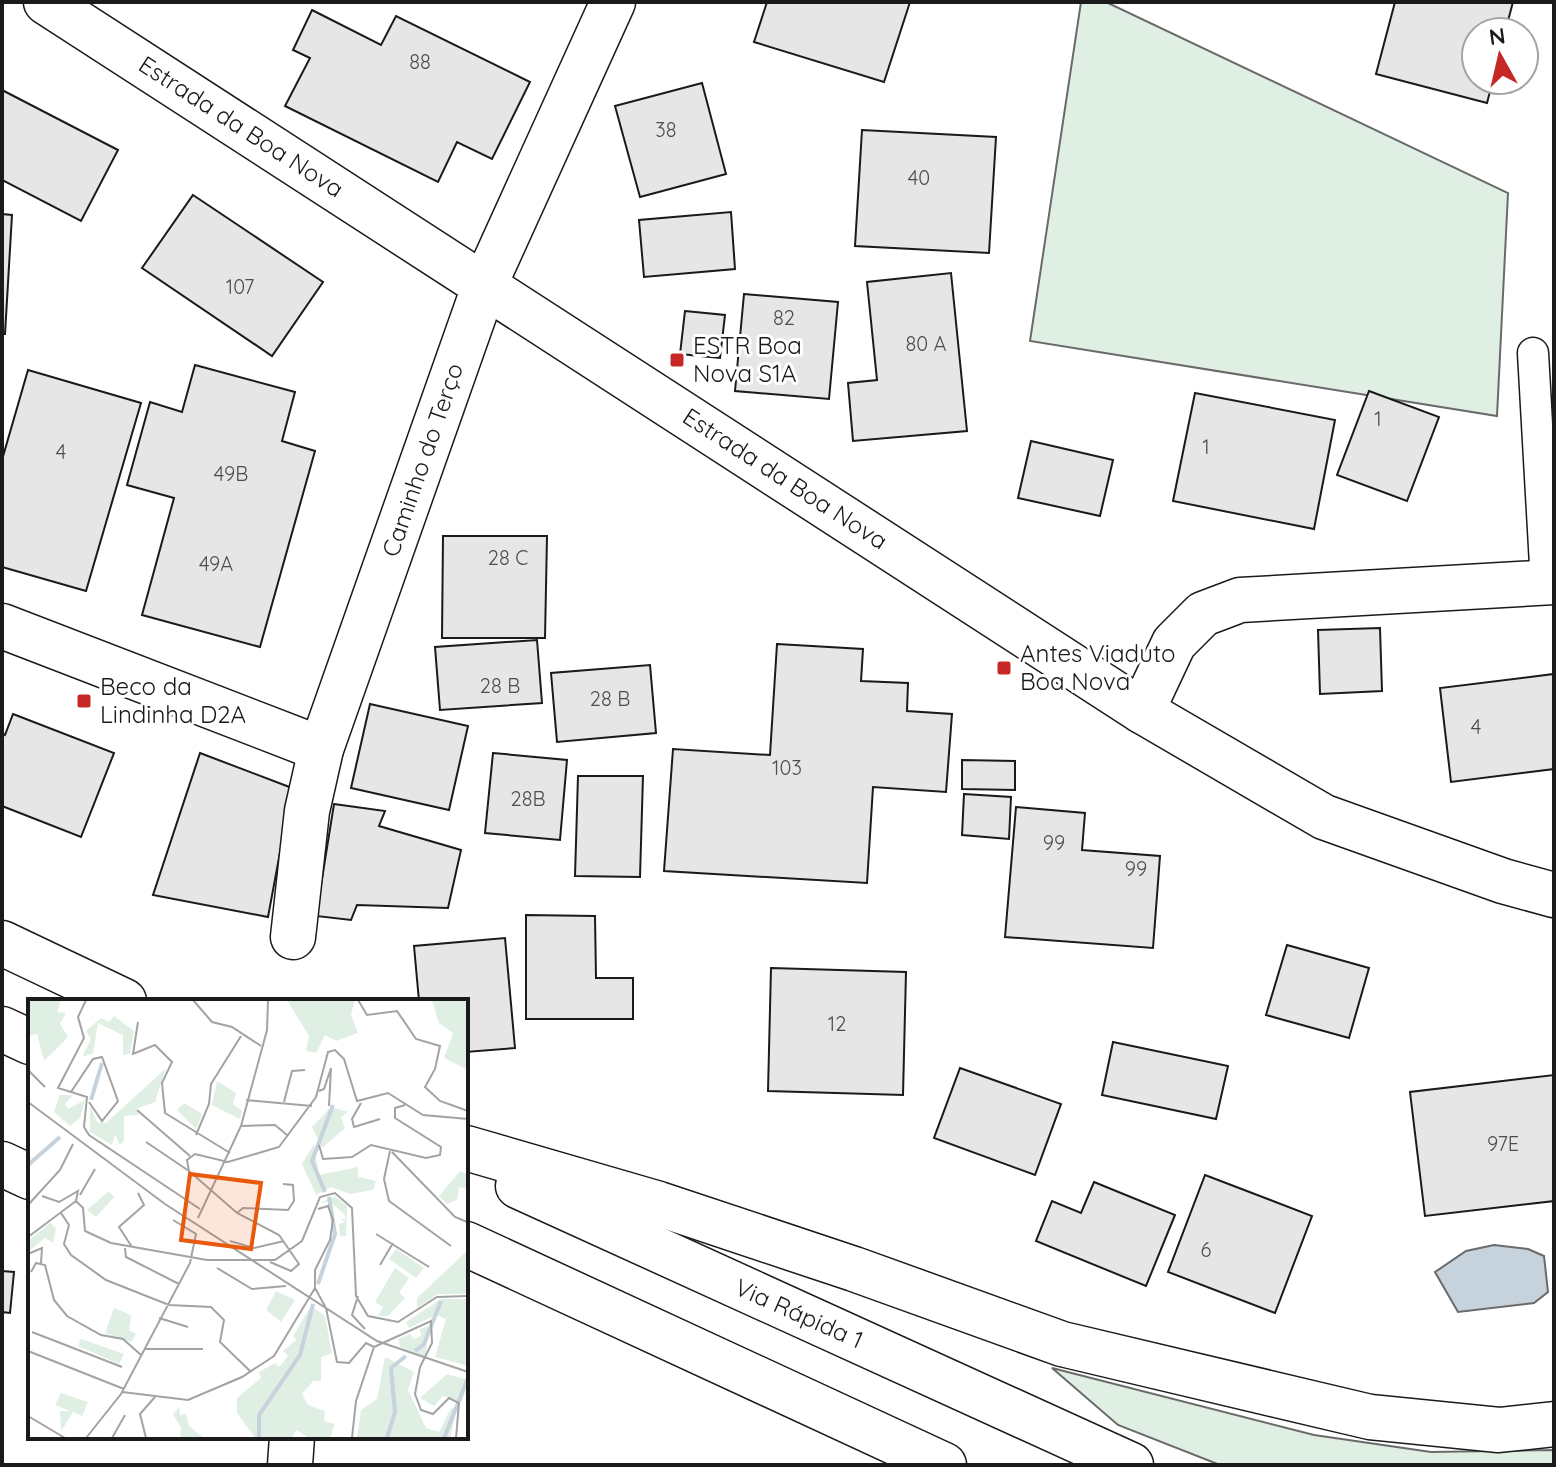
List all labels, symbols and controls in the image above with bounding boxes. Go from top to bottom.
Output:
north arrow [1460,16,1540,96]
text: N [1487,21,1507,51]
street label: Estrada da Boa Nova [134,49,350,204]
house number: 88 [409,49,431,74]
house number: 38 [655,117,677,142]
house number: 40 [908,165,930,190]
house number: 107 [226,274,254,299]
house number: 82 [773,305,795,330]
place label: ESTR Boa Nova S1A [693,330,802,388]
house number: 80 A [905,331,947,356]
marker: ESTR Boa Nova S1A [668,351,686,369]
street label: Caminho do Terço [375,359,469,560]
street label: Estrada da Boa Nova [678,401,894,556]
house number: 1 [1374,406,1382,431]
house number: 1 [1202,434,1210,459]
house number: 4 [56,439,66,464]
house number: 49B [214,461,248,486]
house number: 28 C [488,545,528,570]
house number: 49A [199,551,233,576]
place label: Antes Viaduto Boa Nova [1020,638,1176,696]
marker: Antes Viaduto Boa Nova [995,659,1013,677]
place label: Beco da Lindinha D2A [100,671,246,729]
house number: 28 B [480,673,520,698]
house number: 28 B [590,686,630,711]
marker: Beco da Lindinha D2A [75,692,93,710]
house number: 4 [1471,714,1481,739]
house number: 103 [772,755,802,780]
house number: 28B [511,786,545,811]
house number: 99 [1043,830,1065,855]
house number: 99 [1125,856,1147,881]
inset map [28,999,468,1439]
house number: 12 [828,1011,846,1036]
house number: 97E [1487,1131,1519,1156]
house number: 6 [1201,1237,1212,1262]
street label: Via Rápida 1 [731,1271,868,1355]

